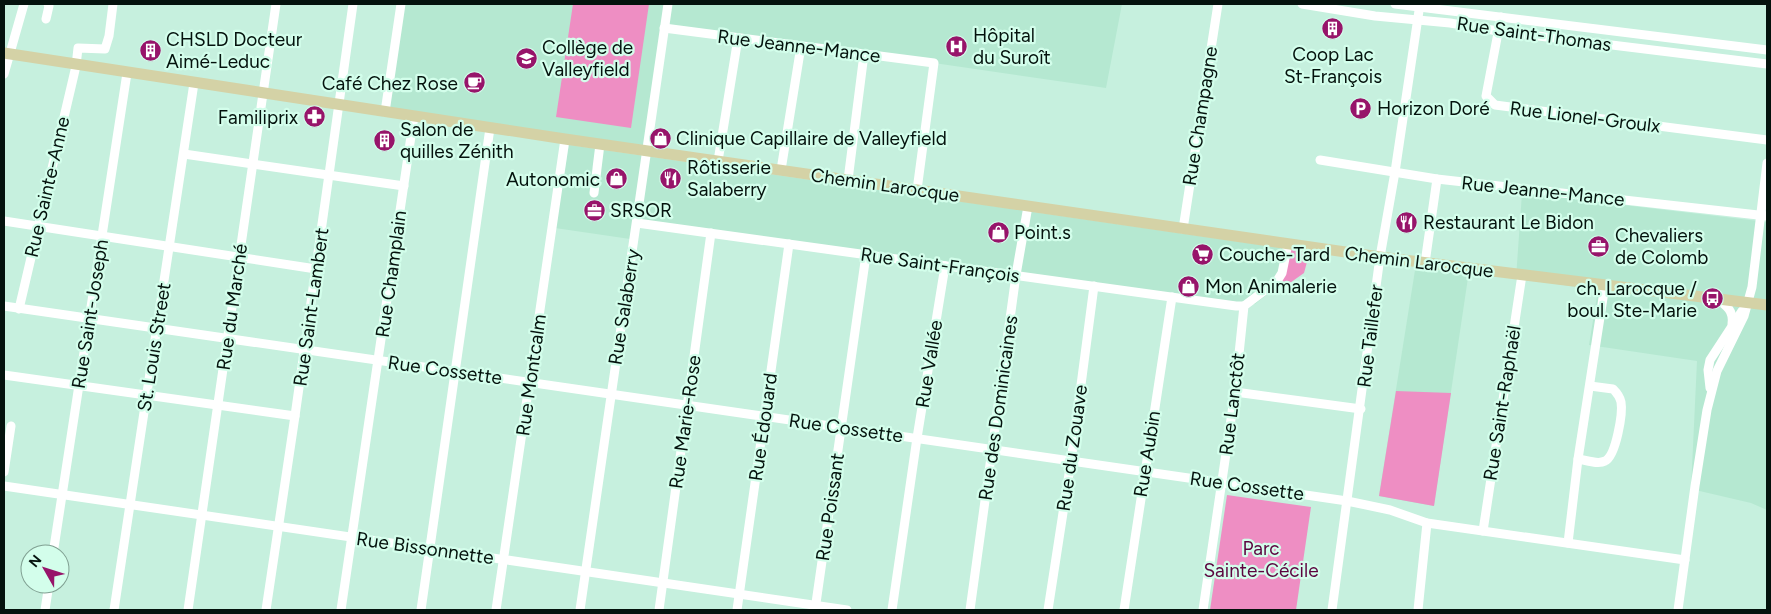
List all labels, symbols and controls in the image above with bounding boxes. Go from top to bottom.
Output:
street label: Rue Saint-Thomas [1455,12,1613,56]
building icon: Coop Lac St-François [1321,16,1345,40]
place label: Hôpital du Suroît [973,24,1051,69]
street label: Rue Jeanne-Mance [716,25,882,67]
place label: CHSLD Docteur Aimé-Leduc [166,28,303,73]
hospital icon: Hôpital du Suroît [945,34,969,58]
place label: Collège de Valleyfield [542,36,633,81]
building icon: CHSLD Docteur Aimé-Leduc [138,38,162,62]
place label: Coop Lac St-François [1284,43,1382,88]
street label: Rue Champagne [1178,45,1222,187]
school or university icon: Collège de Valleyfield [514,46,538,70]
cafe icon: Café Chez Rose [462,71,486,95]
place label: Café Chez Rose [322,72,458,95]
parking icon: Horizon Doré [1349,96,1373,120]
street label: Rue Lionel-Groulx [1508,96,1662,138]
place label: Horizon Doré [1377,97,1490,120]
pharmacy icon: Familiprix [302,105,326,129]
place label: Familiprix [218,106,298,129]
street label: Rue Sainte-Anne [20,114,74,260]
place label: Salon de quilles Zénith [400,118,514,163]
shop icon: Clinique Capillaire de Valleyfield [648,126,672,150]
place label: Clinique Capillaire de Valleyfield [676,127,947,150]
building icon: Salon de quilles Zénith [372,128,396,152]
place label: Rôtisserie Salaberry [687,156,771,201]
street label: Chemin Larocque [809,163,961,207]
restaurant icon: Rôtisserie Salaberry [659,166,683,190]
shop icon: Autonomic [604,167,628,191]
place label: Autonomic [506,168,600,191]
street label: Rue Jeanne-Mance [1460,171,1626,211]
office icon: SRSOR [582,198,606,222]
place label: SRSOR [610,199,672,222]
street label: Rue Champlain [371,209,411,339]
restaurant icon: Restaurant Le Bidon [1395,210,1419,234]
place label: Restaurant Le Bidon [1423,211,1594,234]
shop icon: Point.s [986,220,1010,244]
place label: Point.s [1014,221,1071,244]
place label: Chevaliers de Colomb [1615,224,1708,269]
street label: Rue Saint-Lambert [288,226,334,388]
office icon: Chevaliers de Colomb [1587,234,1611,258]
street label: Rue Saint-Joseph [67,238,113,390]
street label: Chemin Larocque [1343,241,1495,283]
street label: Rue du Marché [212,242,252,372]
street label: Rue Saint-François [859,242,1021,288]
supermarket icon: Couche-Tard [1191,242,1215,266]
place label: Couche-Tard [1219,243,1330,266]
street label: Rue Salaberry [603,247,645,367]
shop icon: Mon Animalerie [1177,274,1201,298]
place label: Mon Animalerie [1205,275,1337,298]
place label: ch. Larocque / boul. Ste-Marie [1567,277,1698,322]
street label: St. Louis Street [132,281,176,413]
street label: Rue Taillefer [1352,283,1388,389]
bus stop icon: ch. Larocque / boul. Ste-Marie [1701,287,1725,311]
street label: Rue Montcalm [511,313,551,437]
street label: Rue des Dominicaines [974,314,1022,502]
street label: Rue Vallée [911,318,947,410]
street label: Rue Saint-Raphaël [1478,324,1526,482]
street label: Rue Cossette [386,351,504,389]
street label: Rue Lanctôt [1214,351,1250,457]
street label: Rue Marie-Rose [664,354,706,490]
street label: Rue Édouard [744,372,782,482]
street label: Rue du Zouave [1052,383,1092,513]
street label: Rue Cossette [787,409,905,447]
street label: Rue Aubin [1129,409,1165,499]
street label: Rue Poissant [811,451,849,563]
street label: Rue Cossette [1188,467,1306,505]
street label: Rue Bissonnette [355,527,495,569]
park label: Parc Sainte-Cécile [1203,537,1319,582]
north arrow [20,544,70,594]
text: N [25,552,45,571]

